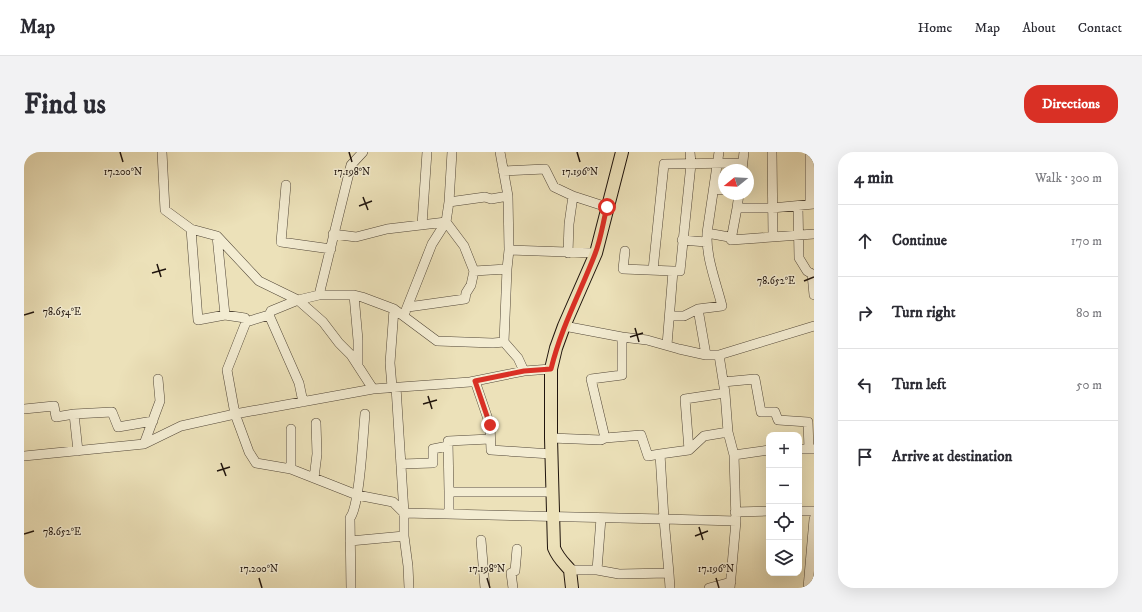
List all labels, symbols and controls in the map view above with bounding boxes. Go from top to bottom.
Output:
text: Map [20,16,55,39]
text: Home [918,19,952,37]
text: Map [974,19,1000,37]
text: About [1022,19,1056,37]
text: Contact [1078,19,1122,37]
button: Directions [1024,85,1118,123]
text: Find us [24,87,106,122]
north arrow [718,164,754,200]
text: 17.200°N [104,166,142,178]
text: 17.198°N [334,166,370,178]
text: 17.196°N [562,166,598,178]
text: 4 min [854,167,893,189]
text: Walk · 300 m [1035,170,1102,186]
route start [598,198,616,216]
icon: ahead [854,230,876,252]
text: Continue [892,231,947,250]
text: 170 m [1071,233,1102,249]
text: 78.652°E [757,275,795,287]
icon: right [854,302,876,324]
text: Turn right [892,303,955,322]
text: 80 m [1076,305,1102,321]
text: 78.654°E [43,306,81,318]
icon: left [854,374,876,396]
text: Turn left [892,375,946,394]
text: 50 m [1076,377,1102,393]
route end [481,416,499,434]
map controls [766,432,802,576]
button: + [766,432,802,468]
icon: arrive [854,446,876,468]
text: Arrive at destination [892,447,1012,466]
button: − [766,468,802,504]
button: locate [766,504,802,540]
text: 78.652°E [43,526,81,538]
button: layers [766,540,802,576]
text: 17.200°N [240,563,278,575]
text: 17.198°N [469,563,505,575]
text: 17.196°N [698,563,734,575]

